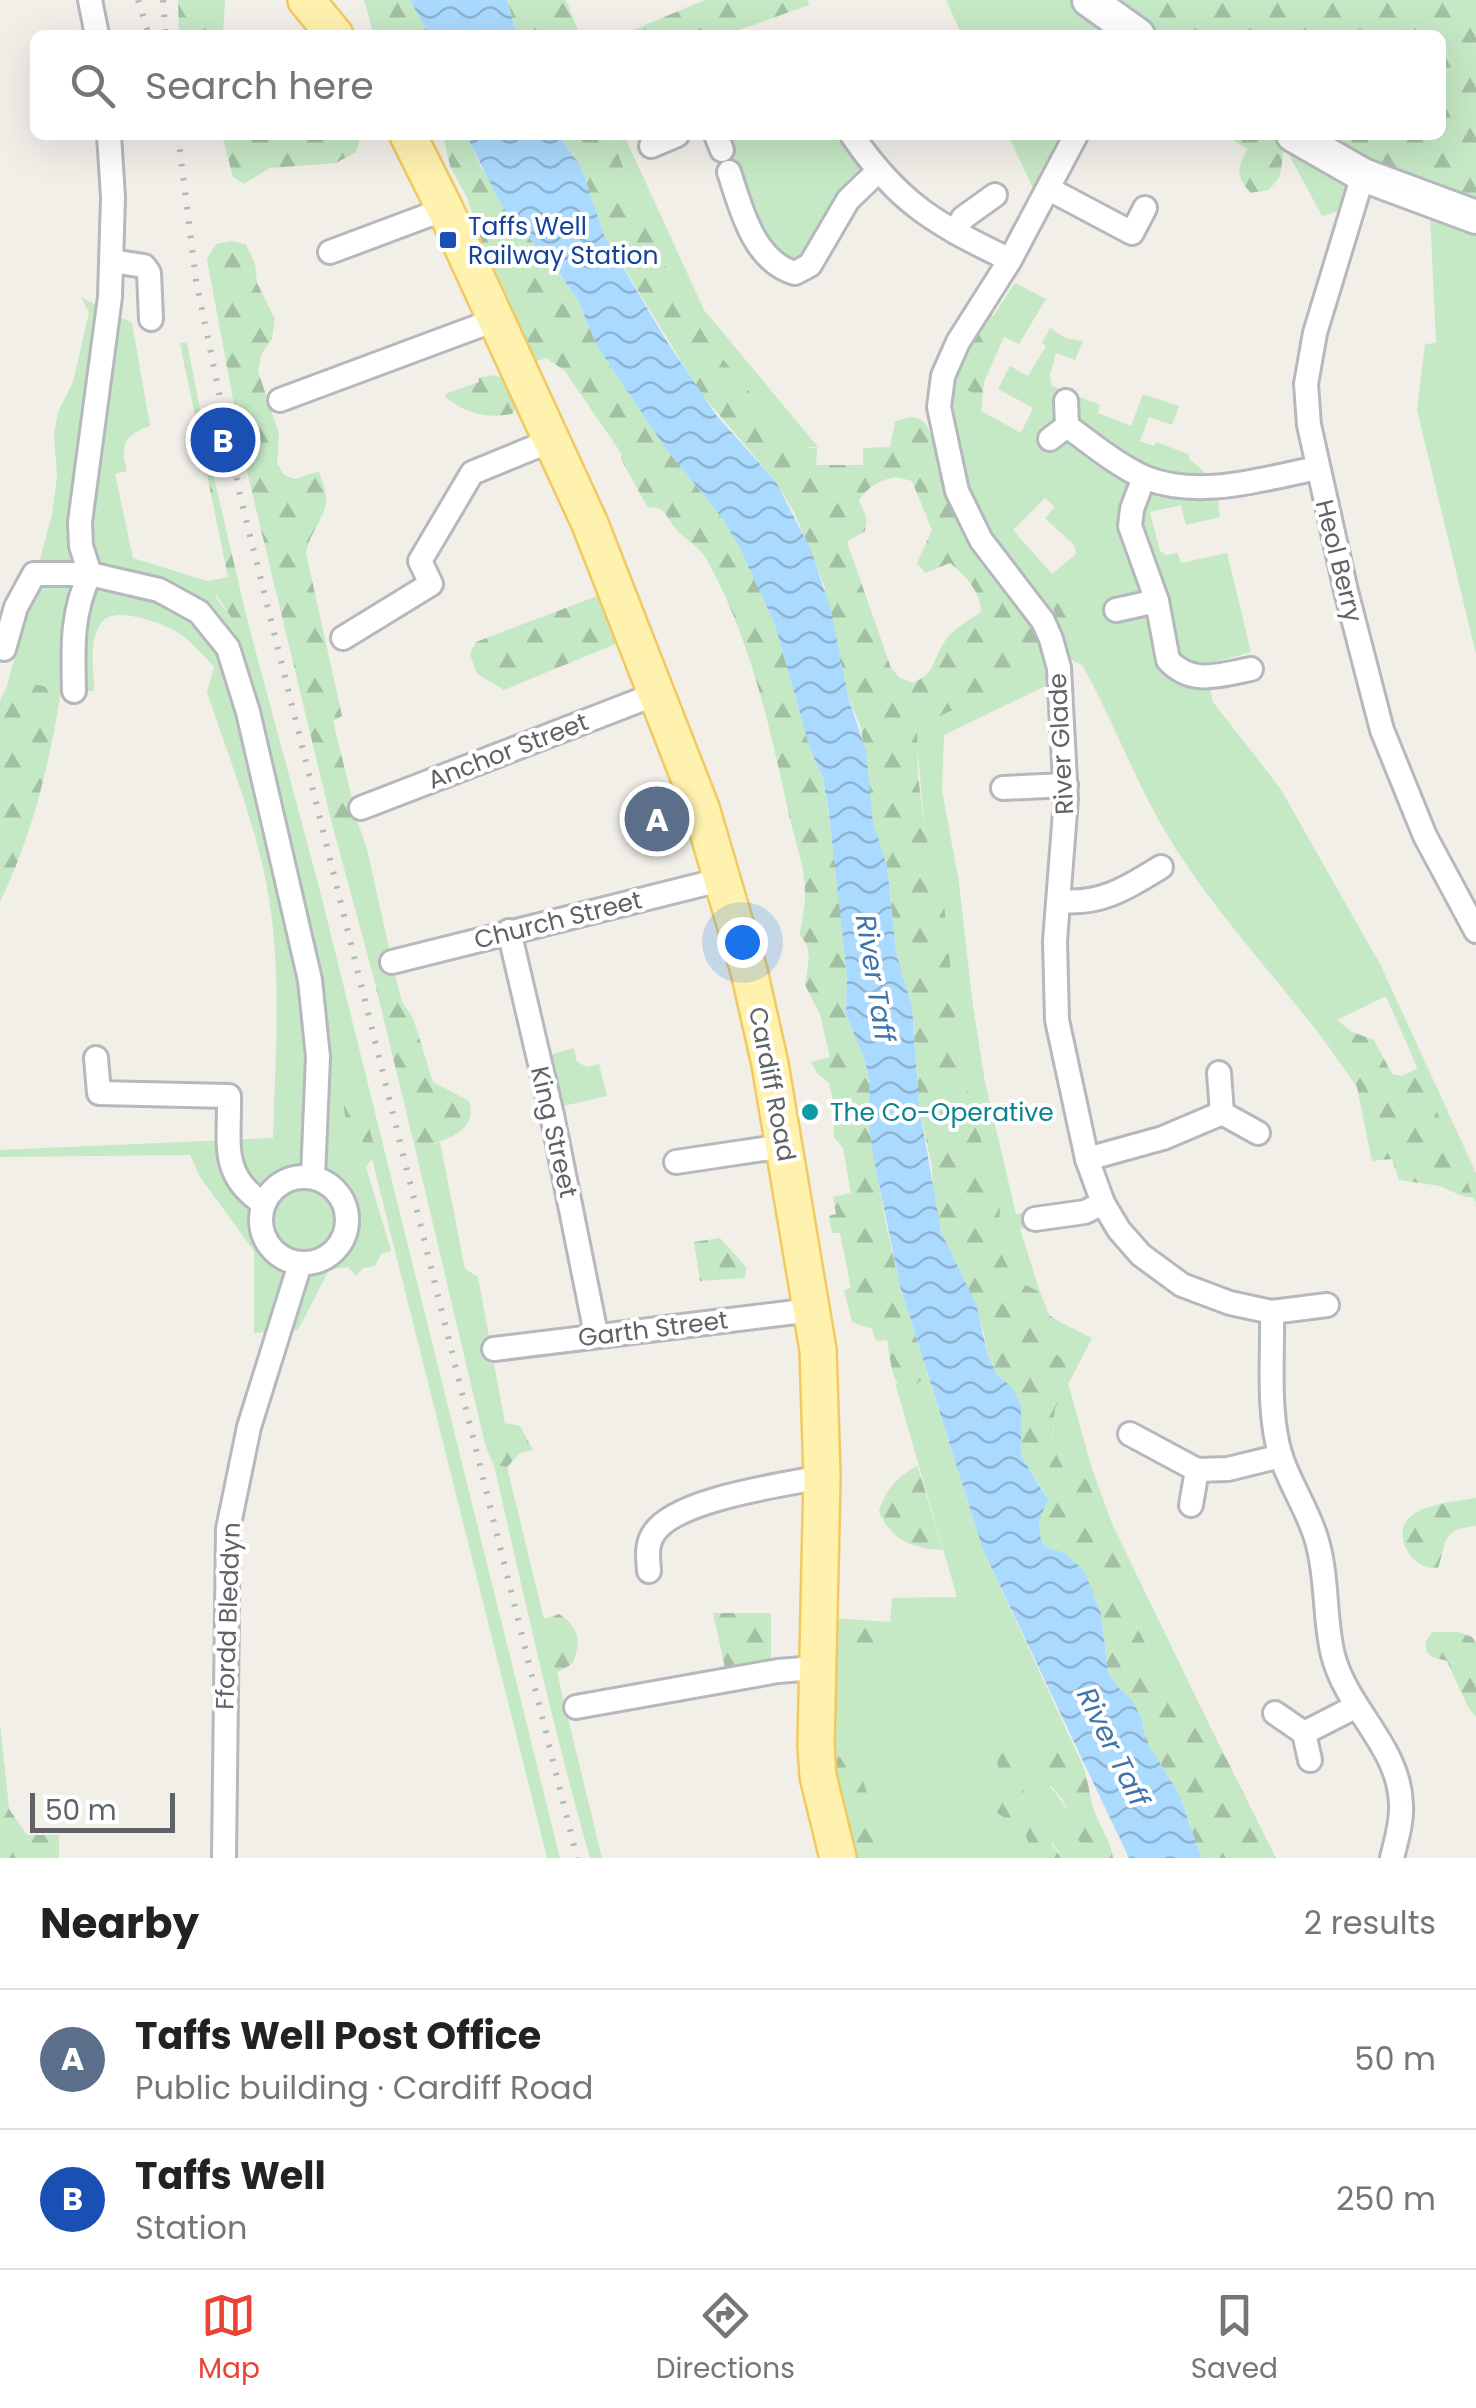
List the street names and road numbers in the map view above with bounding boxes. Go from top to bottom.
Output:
street label: Heol Berry [1307,496,1371,626]
street label: River Glade [1040,672,1082,816]
street label: Anchor Street [423,704,593,798]
street label: Church Street [470,882,646,958]
street label: Cardiff Road [740,1004,804,1164]
street label: King Street [522,1063,586,1201]
street label: Garth Street [576,1302,730,1356]
street label: Ffordd Bleddyn [207,1522,249,1710]

